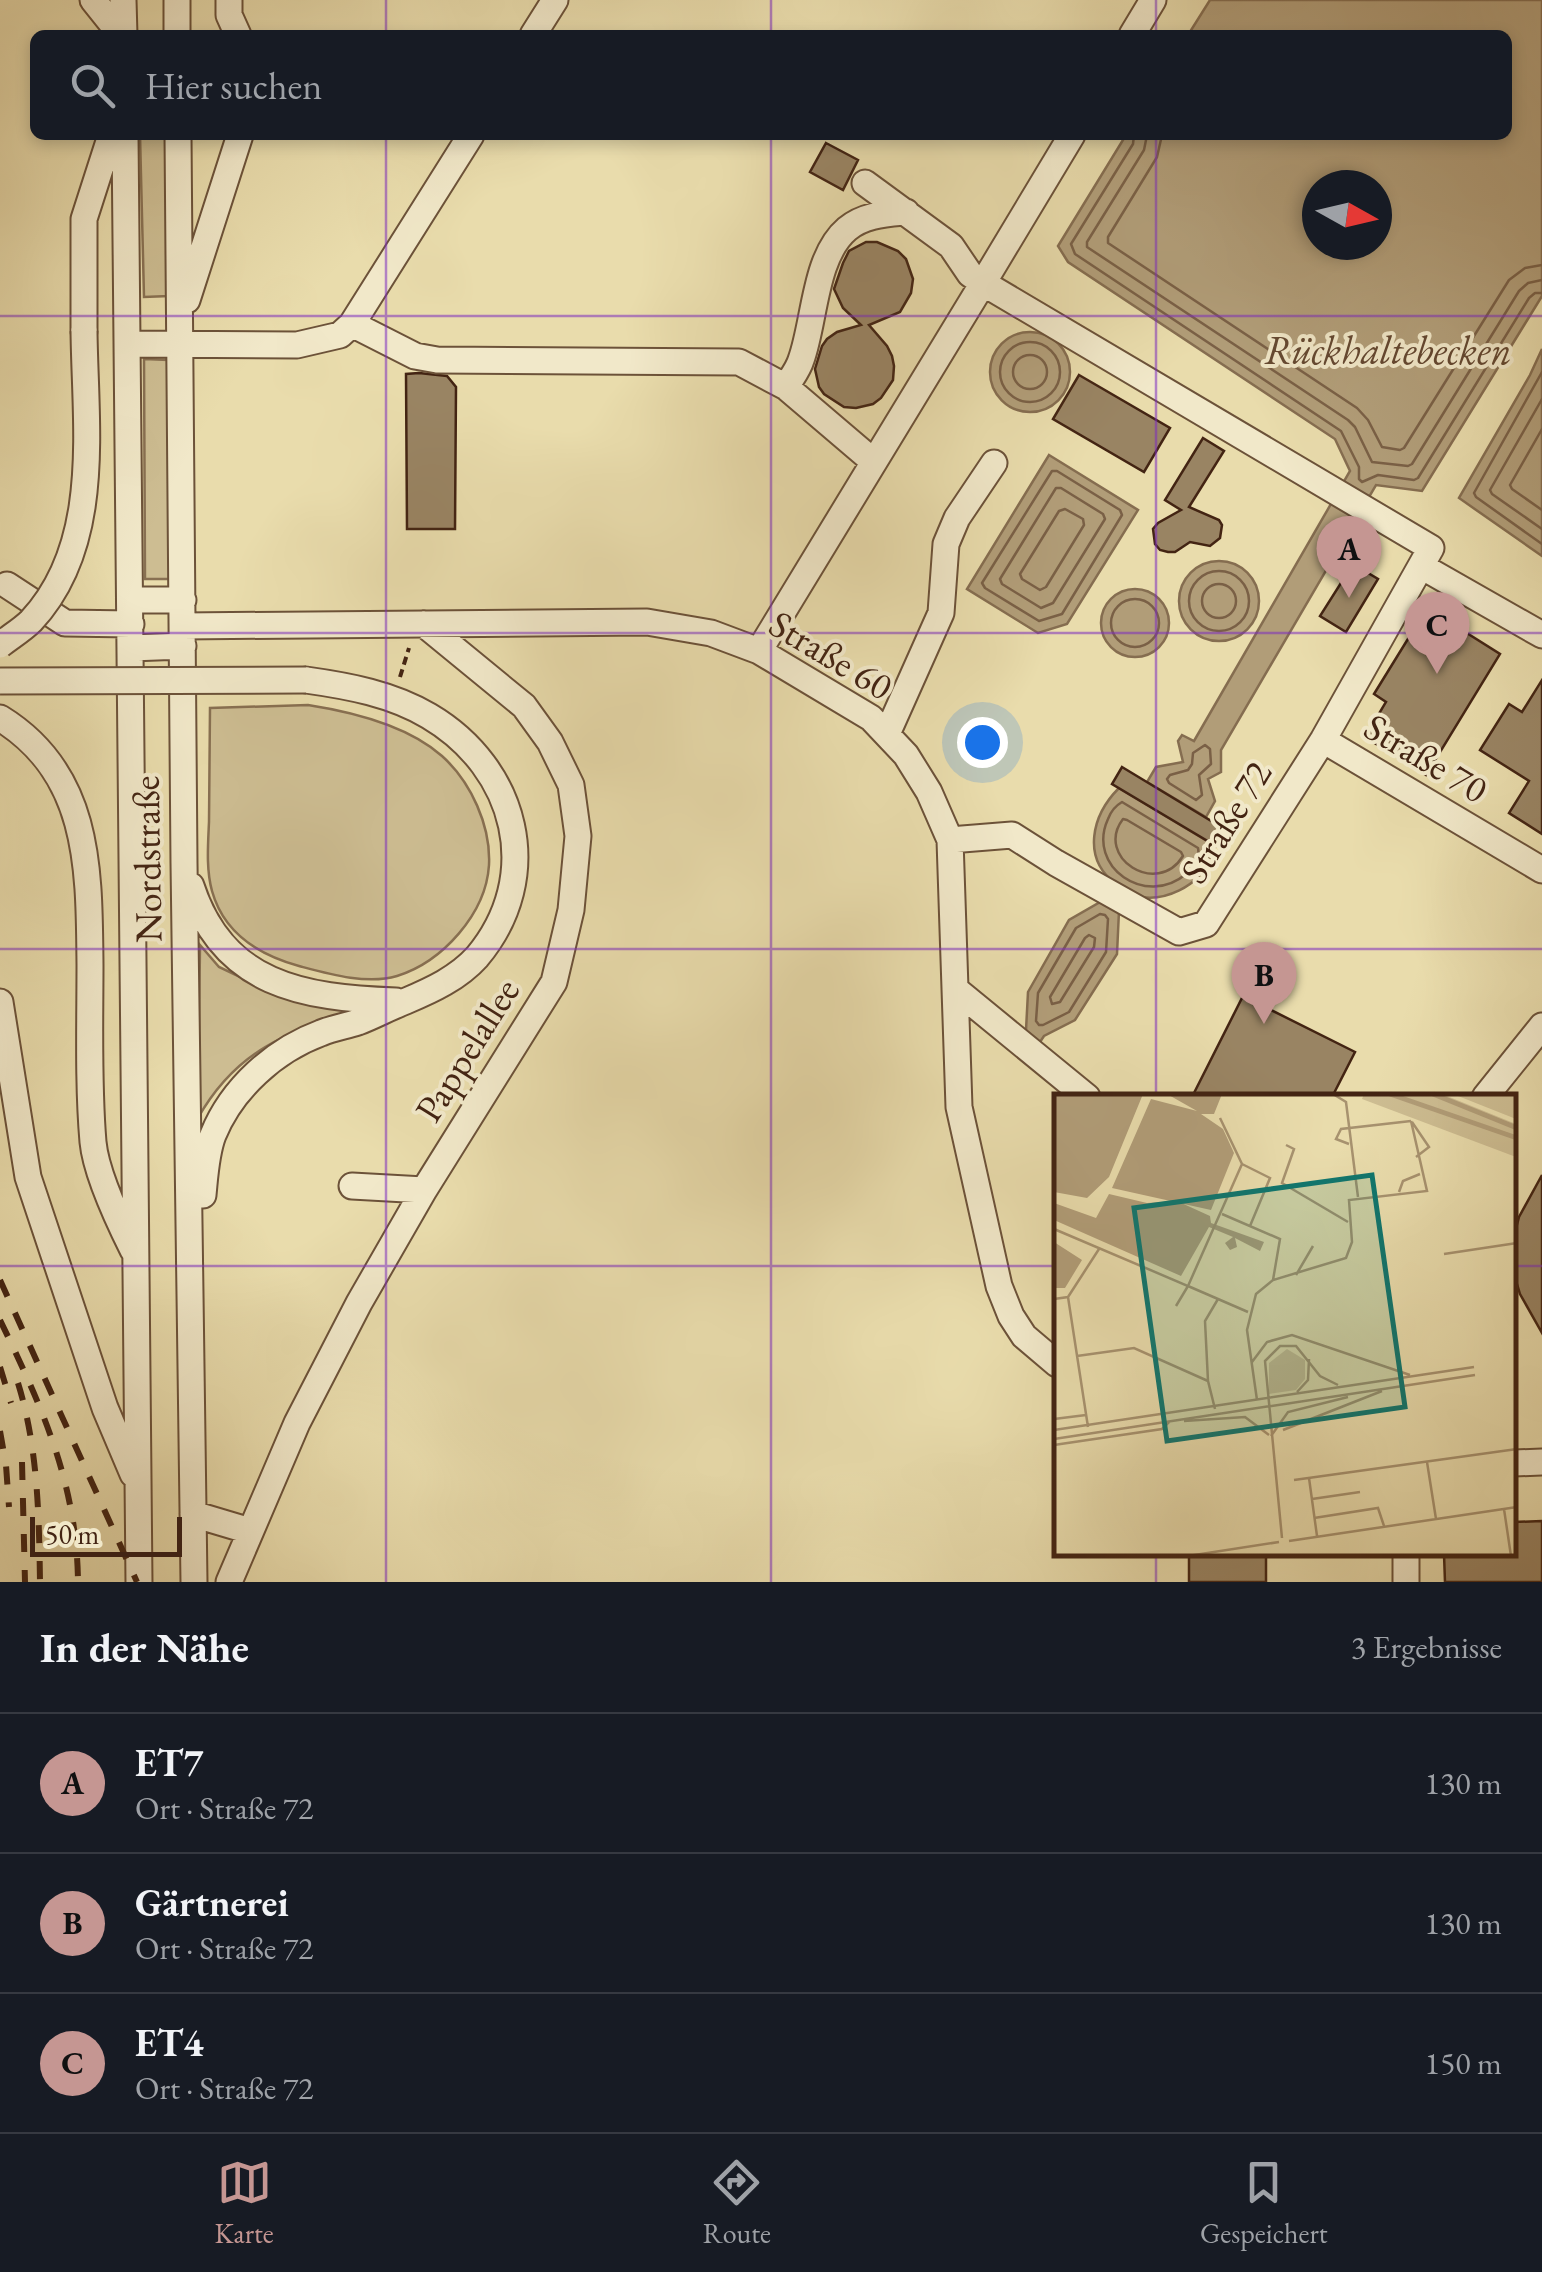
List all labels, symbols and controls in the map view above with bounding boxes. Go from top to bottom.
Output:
search box [30,30,1512,140]
icon: search [65,58,120,113]
text: Hier suchen [145,61,322,110]
north arrow [1302,170,1392,260]
water label: Rückhaltebecken [1264,324,1512,376]
pin: A [1316,516,1382,598]
pin: C [1404,592,1470,674]
street label: Straße 60 [761,599,902,710]
street label: Straße 70 [1356,702,1497,813]
your location [957,717,1008,768]
street label: Straße 72 [1169,751,1282,892]
street label: Nordstraße [121,775,172,943]
pin: B [1232,942,1296,1024]
street label: Pappelallee [403,969,530,1131]
inset map [1054,1094,1517,1557]
scale bar [30,1512,182,1556]
text: 50 m [45,1516,99,1552]
text: In der Nähe [40,1620,249,1675]
text: 3 Ergebnisse [1351,1626,1502,1668]
text: ET7 [135,1738,203,1787]
text: A [61,1762,84,1804]
text: 130 m [1425,1762,1502,1804]
text: Ort · Straße 72 [135,1787,313,1829]
text: Gärtnerei [135,1878,289,1927]
text: B [62,1902,83,1944]
text: 130 m [1425,1902,1502,1944]
text: Ort · Straße 72 [135,1927,313,1969]
text: ET4 [135,2018,203,2067]
text: C [61,2042,84,2084]
text: 150 m [1425,2042,1502,2084]
text: Ort · Straße 72 [135,2067,313,2109]
tab: Karte [214,2155,274,2251]
tab: Route [703,2155,771,2251]
tab: Gespeichert [1200,2155,1328,2251]

